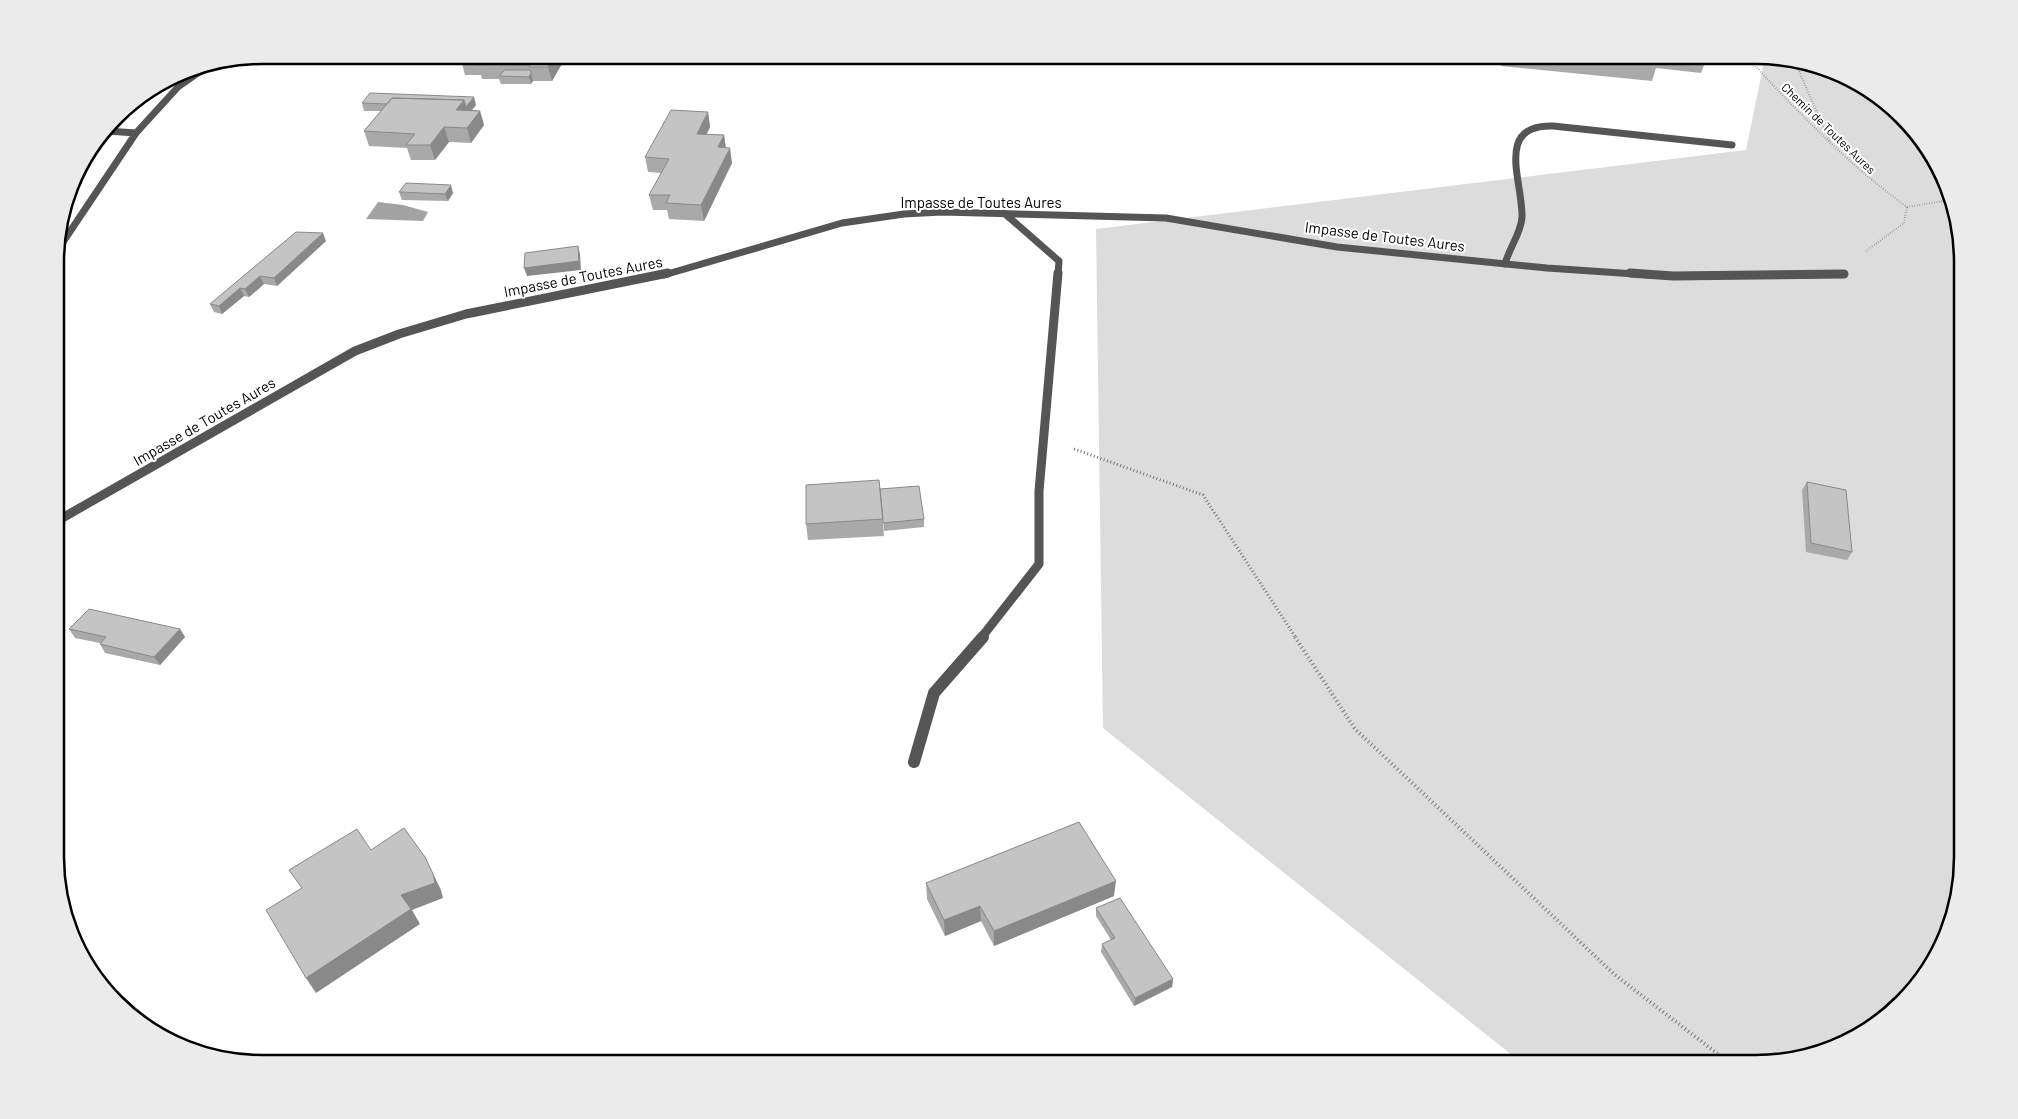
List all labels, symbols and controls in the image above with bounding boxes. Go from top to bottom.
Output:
street label: Chemin de Toutes Aures [1779,80,1879,177]
street label: Impasse de Toutes Aures [900,193,1062,211]
street label: Impasse de Toutes Aures [1304,217,1466,255]
street label: Impasse de Toutes Aures [502,252,664,300]
street label: Impasse de Toutes Aures [130,373,278,469]

